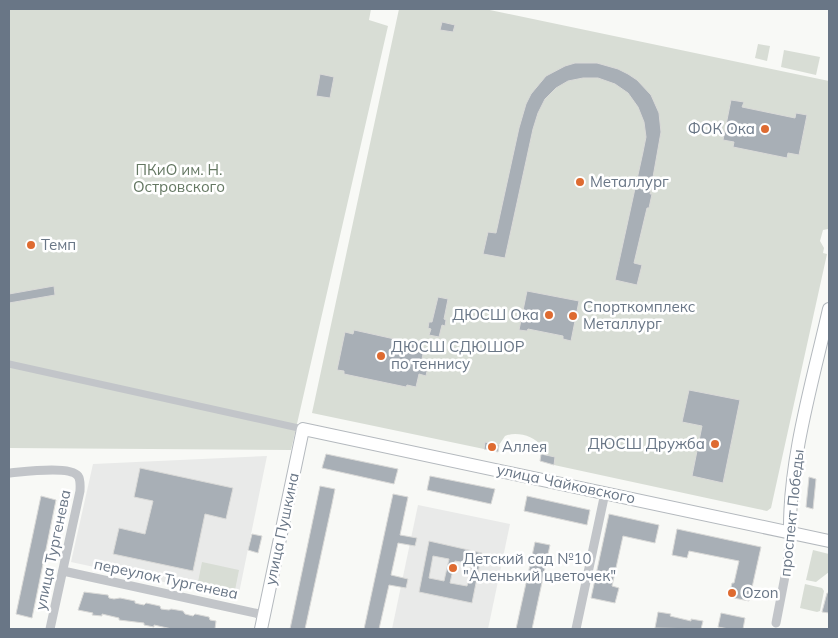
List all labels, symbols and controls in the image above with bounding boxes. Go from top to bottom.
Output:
place label: ФОК Ока [688,119,755,138]
marker: ФОК Ока [759,123,771,135]
park label: ПКиО им. Н. Островского [133,160,225,196]
place label: Металлург [590,172,669,191]
marker: Металлург [574,176,586,188]
place label: Темп [41,235,76,254]
marker: Темп [25,239,37,251]
place label: Спорткомплекс Металлург [583,297,695,333]
place label: ДЮСШ Ока [452,305,539,324]
marker: ДЮСШ Ока [543,309,555,321]
marker: Спорткомплекс Металлург [567,310,579,322]
place label: ДЮСШ СДЮШОР по теннису [391,337,525,373]
marker: ДЮСШ СДЮШОР по теннису [375,350,387,362]
place label: ДЮСШ Дружба [588,434,705,453]
place label: Аллея [502,437,547,456]
marker: ДЮСШ Дружба [709,438,721,450]
marker: Аллея [486,441,498,453]
street label: проспект Победы [775,448,808,578]
street label: улица Чайковского [495,460,637,507]
street label: улица Пушкина [260,471,303,587]
street label: улица Тургенева [30,488,75,612]
place label: Детский сад №10 "Аленький цветочек" [463,549,616,585]
street label: переулок Тургенева [92,554,240,603]
marker: Детский сад №10 "Аленький цветочек" [447,562,459,574]
place label: Ozon [742,583,779,602]
marker: Ozon [726,587,738,599]

